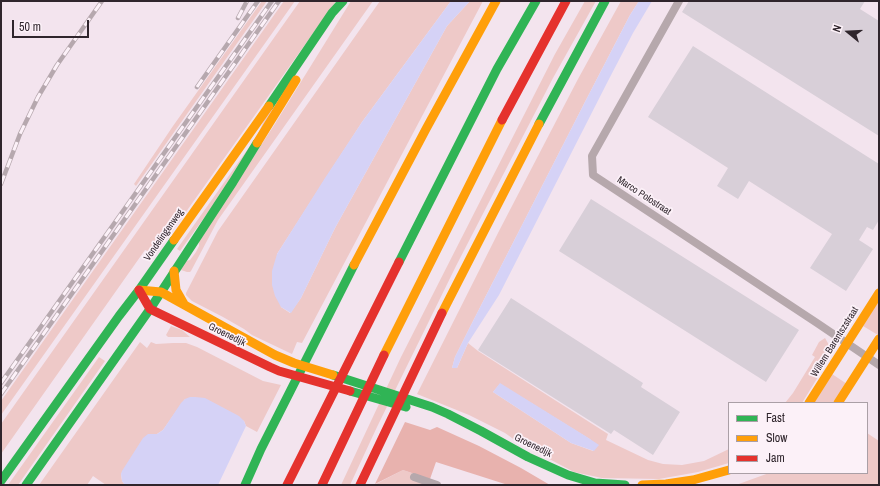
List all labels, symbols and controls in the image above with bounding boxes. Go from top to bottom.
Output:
scale bar [14,12,91,38]
north arrow [828,12,868,52]
text: 50 m [19,19,41,35]
text: N [829,23,844,34]
street label: Marco Polostraat [615,174,673,218]
street label: Vondelingenweg [142,207,186,263]
street label: Willem Barentszstraat [809,305,861,379]
street label: Groenedijk [206,321,248,349]
legend [728,402,868,474]
text: Fast [766,410,785,426]
text: Slow [766,430,787,446]
street label: Groenedijk [512,432,554,460]
text: Jam [766,450,785,466]

